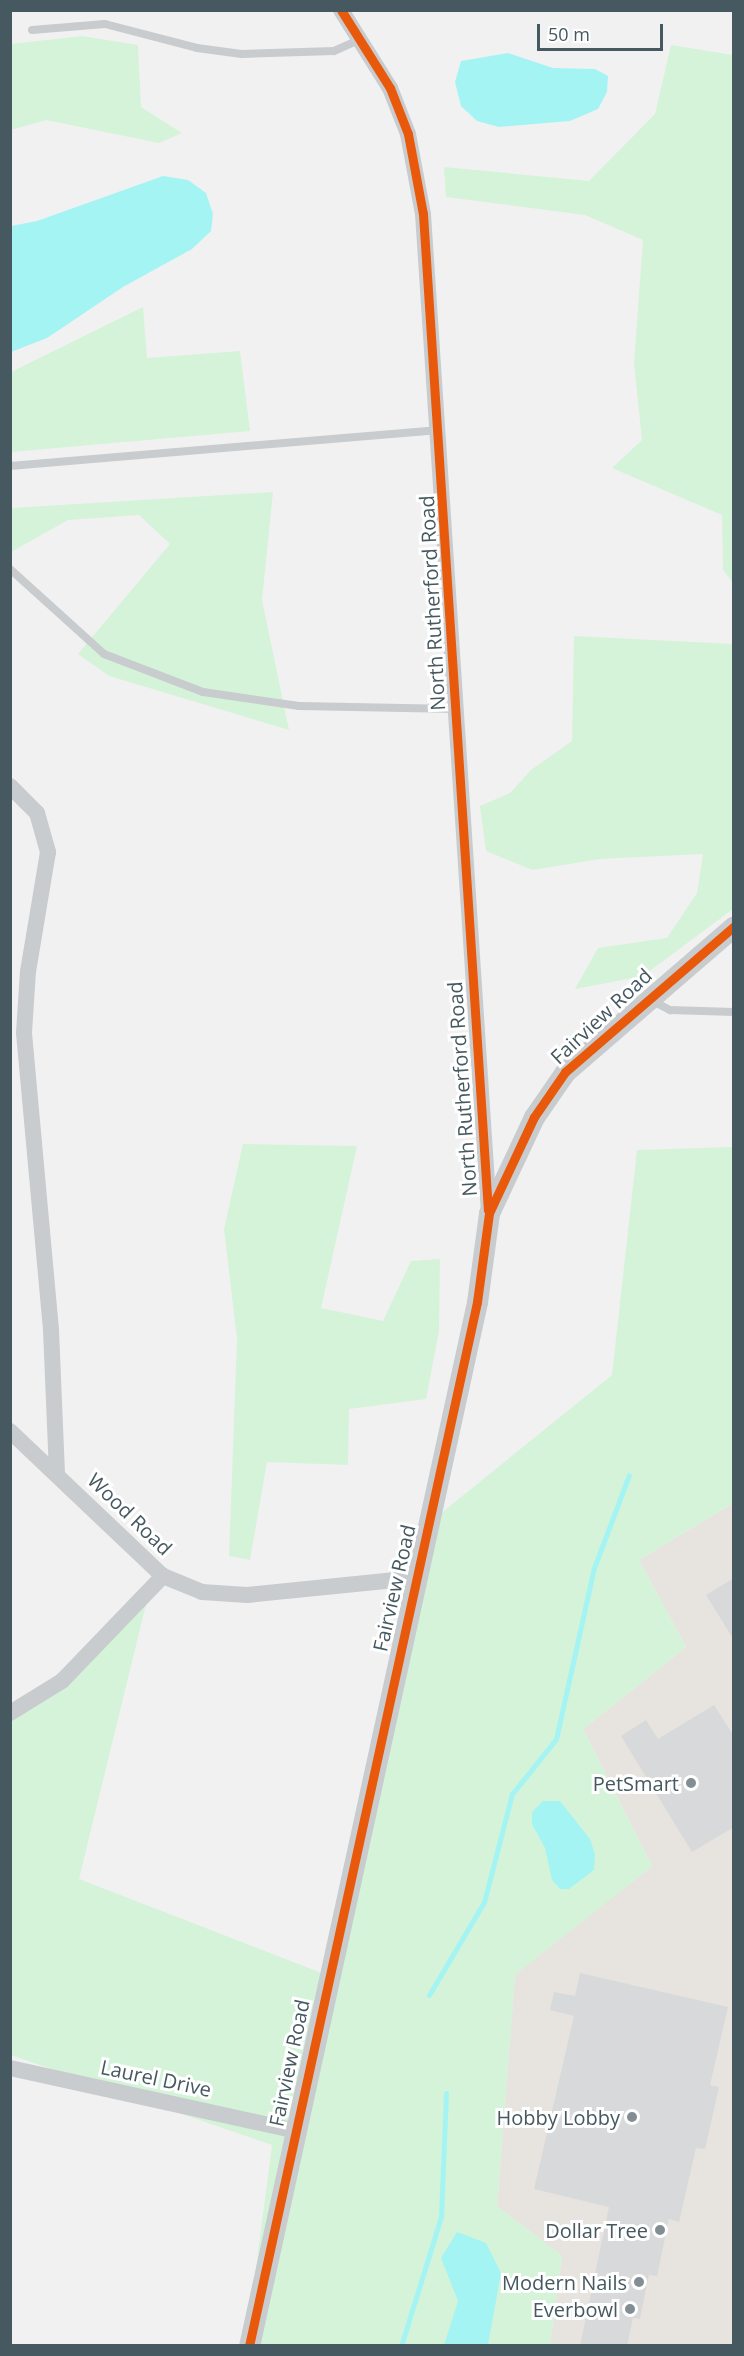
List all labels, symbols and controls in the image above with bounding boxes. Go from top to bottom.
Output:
scale bar [540,12,666,50]
text: 50 m [548,22,590,46]
street label: North Rutherford Road [414,495,450,711]
street label: Fairview Road [546,963,656,1069]
street label: North Rutherford Road [443,981,481,1197]
street label: Wood Road [83,1468,177,1560]
street label: Fairview Road [368,1522,420,1654]
place label: PetSmart [593,1771,679,1795]
marker: PetSmart [684,1776,698,1790]
street label: Fairview Road [264,1997,314,2129]
street label: Laurel Drive [99,2055,213,2101]
place label: Hobby Lobby [497,2105,620,2129]
marker: Hobby Lobby [625,2110,639,2124]
place label: Dollar Tree [545,2218,648,2242]
marker: Dollar Tree [653,2223,667,2237]
place label: Modern Nails [502,2270,627,2294]
marker: Modern Nails [632,2275,646,2289]
place label: Everbowl [533,2297,618,2321]
marker: Everbowl [623,2302,637,2316]

